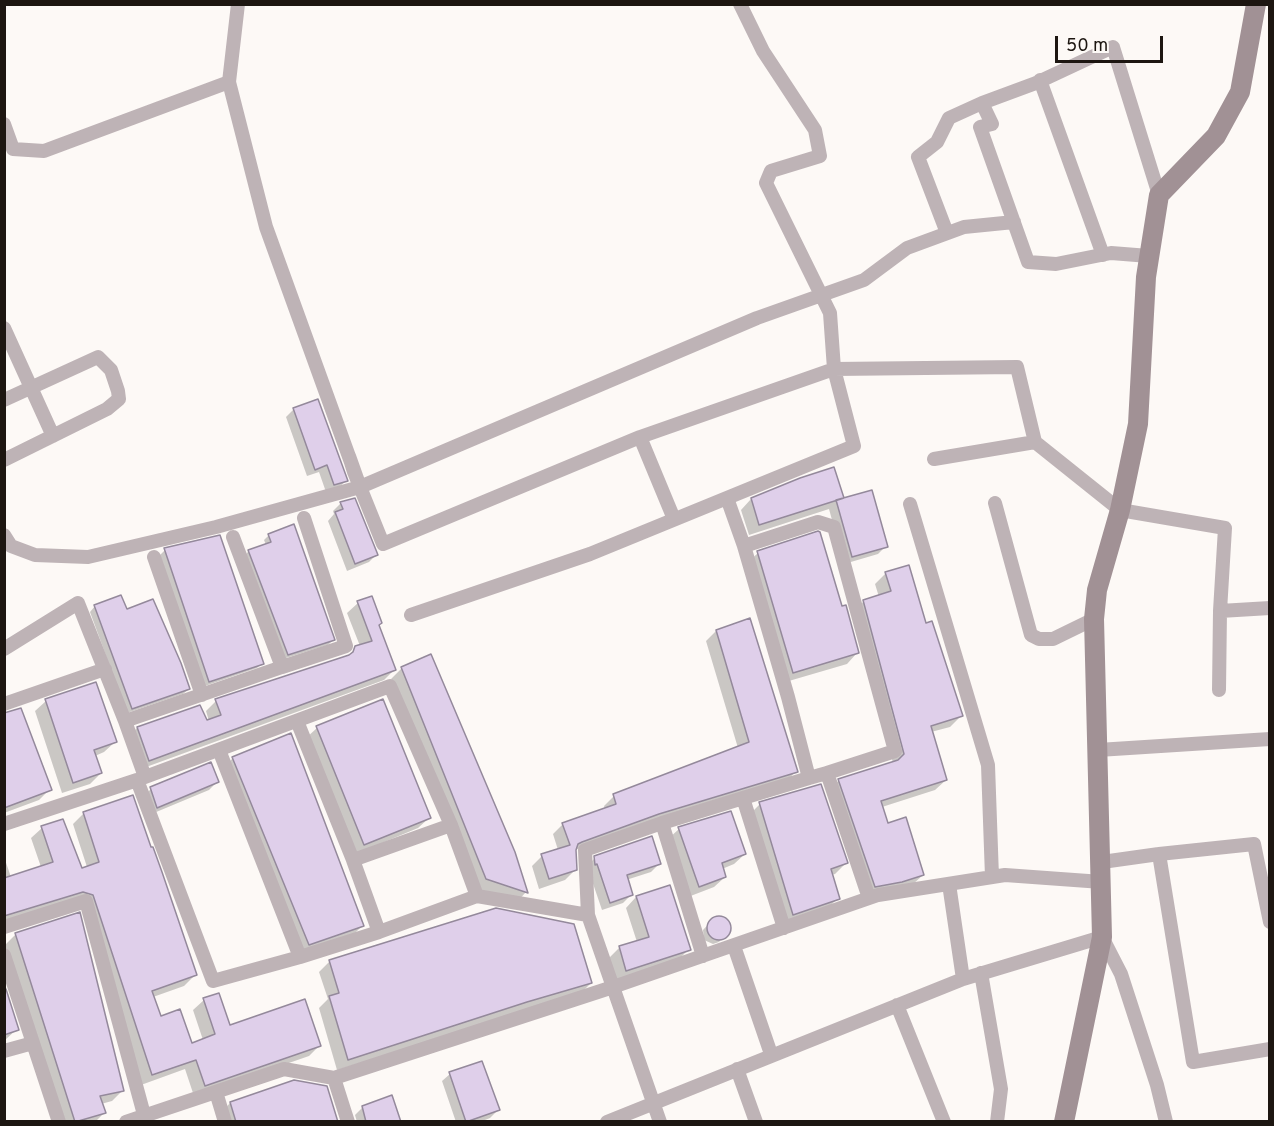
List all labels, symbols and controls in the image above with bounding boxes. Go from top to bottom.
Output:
scale bar [1058,24,1166,62]
text: 50 m [1066,35,1108,58]

